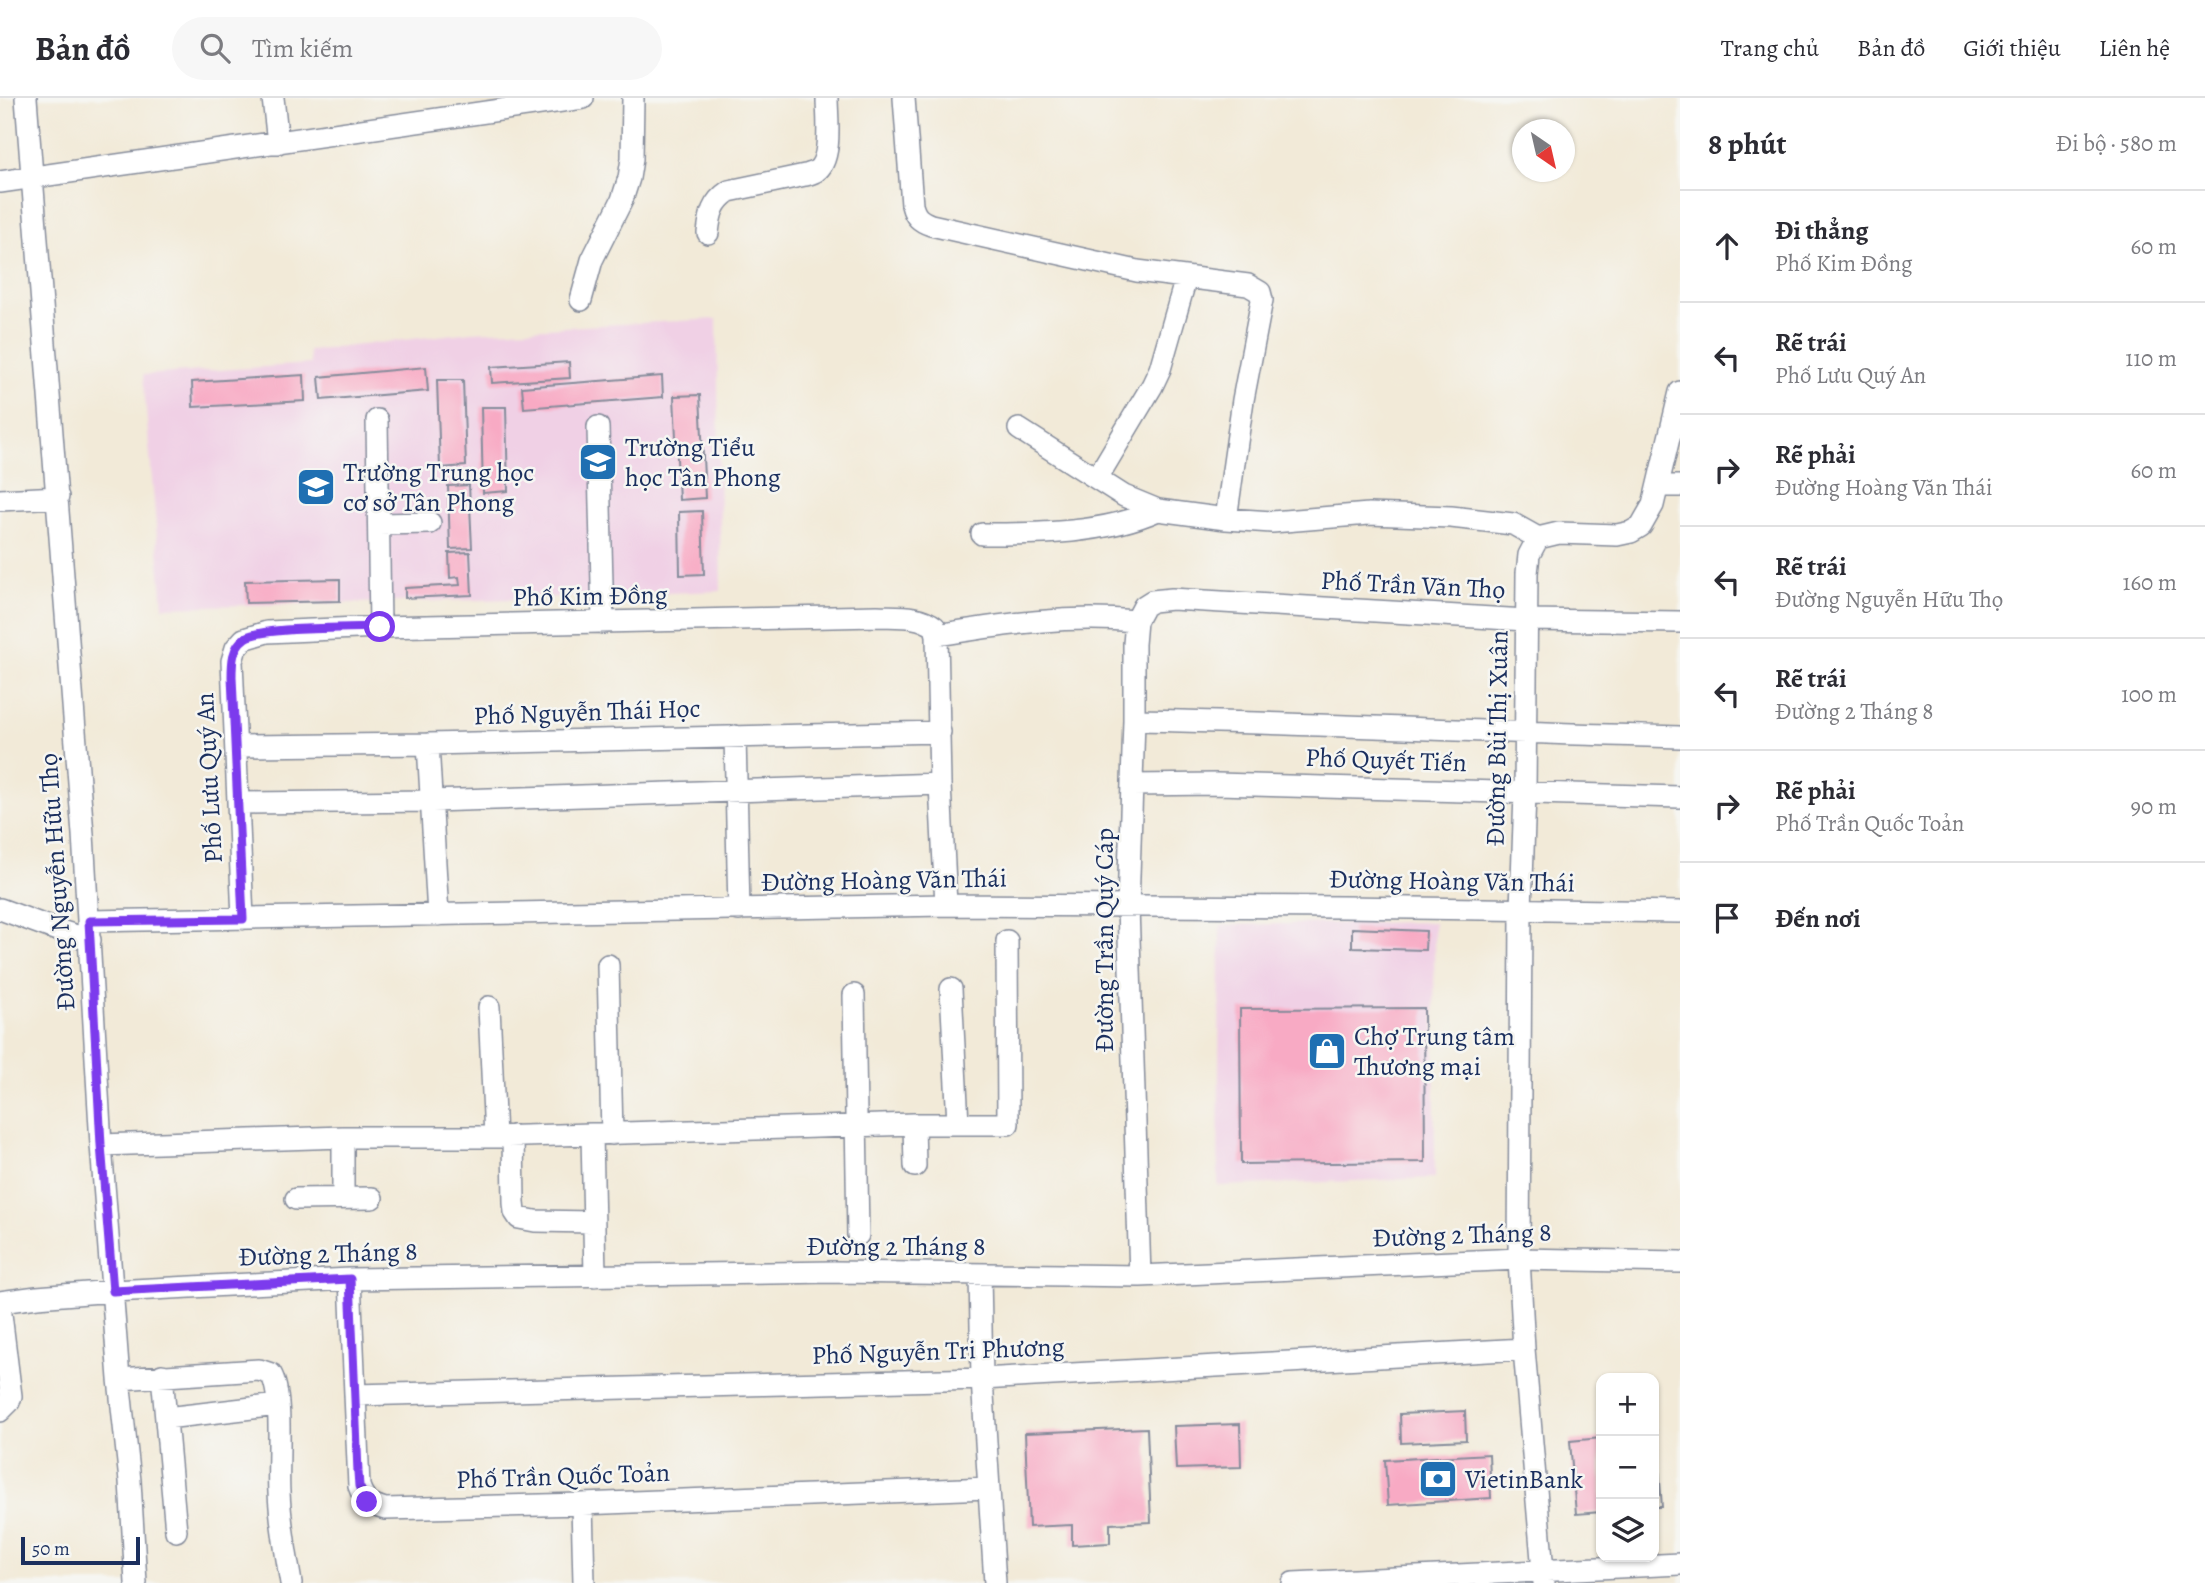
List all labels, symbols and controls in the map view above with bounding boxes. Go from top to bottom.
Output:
search box [172,17,662,80]
text: Bản đồ [35,26,130,71]
icon: search [196,29,234,67]
text: Tìm kiếm [252,31,353,66]
text: Trang chủ [1721,32,1819,64]
text: Bản đồ [1857,32,1925,64]
text: Giới thiệu [1963,32,2061,64]
text: Liên hệ [2099,32,2170,64]
north arrow [1512,119,1575,182]
text: 8 phút [1708,124,1786,164]
text: Đi bộ · 580 m [2056,128,2177,159]
text: Đi thẳng [1775,213,1869,248]
icon: ahead [1708,227,1746,265]
text: 60 m [2130,231,2177,262]
text: Phố Kim Đồng [1775,248,1913,279]
text: Rẽ trái [1775,325,1847,360]
icon: left [1708,339,1746,377]
text: 110 m [2125,343,2177,374]
text: Phố Lưu Quý An [1775,360,1926,391]
place label: Trường Tiểu học Tân Phong [625,430,781,495]
text: Rẽ phải [1775,437,1856,472]
school or university icon: Trường Tiểu học Tân Phong [577,441,619,483]
icon: right [1708,451,1746,489]
place label: Trường Trung học cơ sở Tân Phong [343,455,534,520]
text: 60 m [2130,455,2177,486]
school or university icon: Trường Trung học cơ sở Tân Phong [295,466,337,508]
text: Đường Hoàng Văn Thái [1775,472,1992,503]
text: Rẽ trái [1775,549,1847,584]
street label: Phố Trần Văn Thọ [1320,563,1506,607]
icon: left [1708,563,1746,601]
text: 160 m [2123,567,2177,598]
street label: Phố Kim Đồng [512,577,668,615]
text: Đường Nguyễn Hữu Thọ [1775,584,2003,615]
route start [364,611,395,642]
street label: Đường Bùi Thị Xuân [1478,630,1516,846]
text: Rẽ trái [1775,661,1847,696]
icon: left [1708,675,1746,713]
text: 100 m [2121,679,2177,710]
street label: Phố Nguyễn Thái Học [473,691,701,733]
street label: Phố Lưu Quý An [187,692,231,864]
text: Đường 2 Tháng 8 [1775,696,1933,727]
street label: Phố Quyết Tiến [1305,740,1467,780]
street label: Đường Nguyễn Hữu Thọ [31,752,83,1012]
text: Rẽ phải [1775,773,1856,808]
icon: right [1708,787,1746,825]
text: 90 m [2131,791,2177,822]
text: Phố Trần Quốc Toản [1775,808,1964,839]
street label: Đường Trần Quý Cáp [1087,828,1122,1052]
street label: Đường Hoàng Văn Thái [761,860,1007,900]
street label: Đường Hoàng Văn Thái [1329,861,1575,901]
icon: arrive [1708,899,1746,937]
text: Đến nơi [1775,901,1861,936]
place label: Chợ Trung tâm Thương mại [1354,1019,1515,1084]
shop icon: Chợ Trung tâm Thương mại [1306,1030,1348,1072]
street label: Đường 2 Tháng 8 [1372,1214,1552,1256]
street label: Đường 2 Tháng 8 [806,1229,986,1264]
street label: Đường 2 Tháng 8 [238,1233,418,1275]
street label: Phố Nguyễn Tri Phương [811,1329,1065,1373]
map controls [1596,1373,1659,1562]
button: + [1596,1373,1659,1436]
button: − [1596,1436,1659,1499]
street label: Phố Trần Quốc Toản [455,1455,671,1497]
bank icon: VietinBank [1417,1458,1459,1500]
place label: VietinBank [1464,1462,1583,1497]
route end [351,1486,382,1517]
button: layers [1596,1499,1659,1562]
scale bar [21,1534,140,1566]
text: 50 m [32,1536,70,1562]

